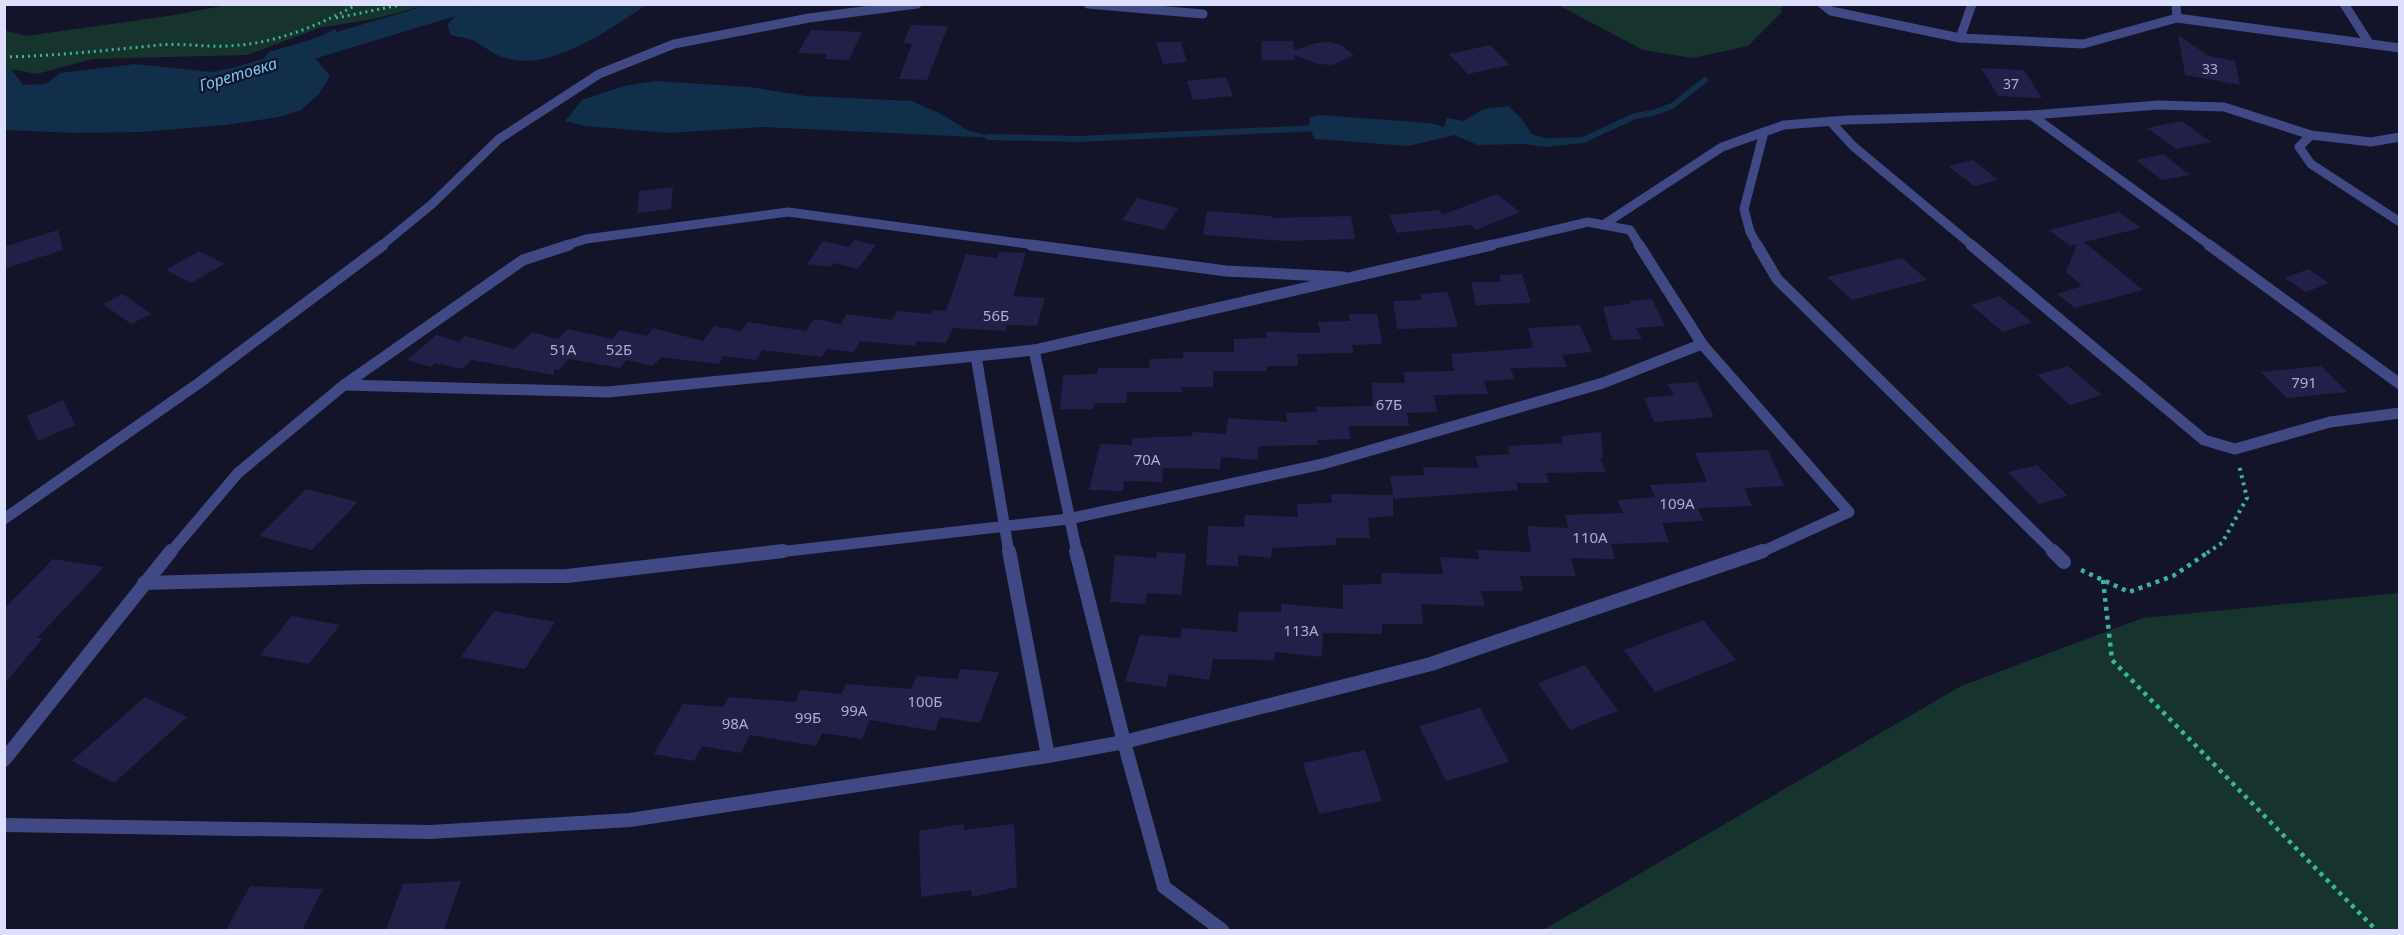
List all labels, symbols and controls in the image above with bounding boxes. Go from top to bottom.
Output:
water label: Горетовка [196,52,280,96]
house number: 33 [2202,59,2218,78]
house number: 37 [2003,74,2019,93]
house number: 56Б [983,305,1009,325]
house number: 51А [550,339,577,359]
house number: 52Б [606,339,632,359]
house number: 791 [2291,372,2317,392]
house number: 67Б [1376,394,1402,414]
house number: 70А [1134,449,1161,469]
house number: 109А [1659,493,1695,513]
house number: 110А [1572,527,1608,547]
house number: 113А [1283,620,1319,640]
house number: 100Б [908,691,942,711]
house number: 99А [841,700,868,720]
house number: 99Б [795,707,821,727]
house number: 98А [722,713,749,733]

